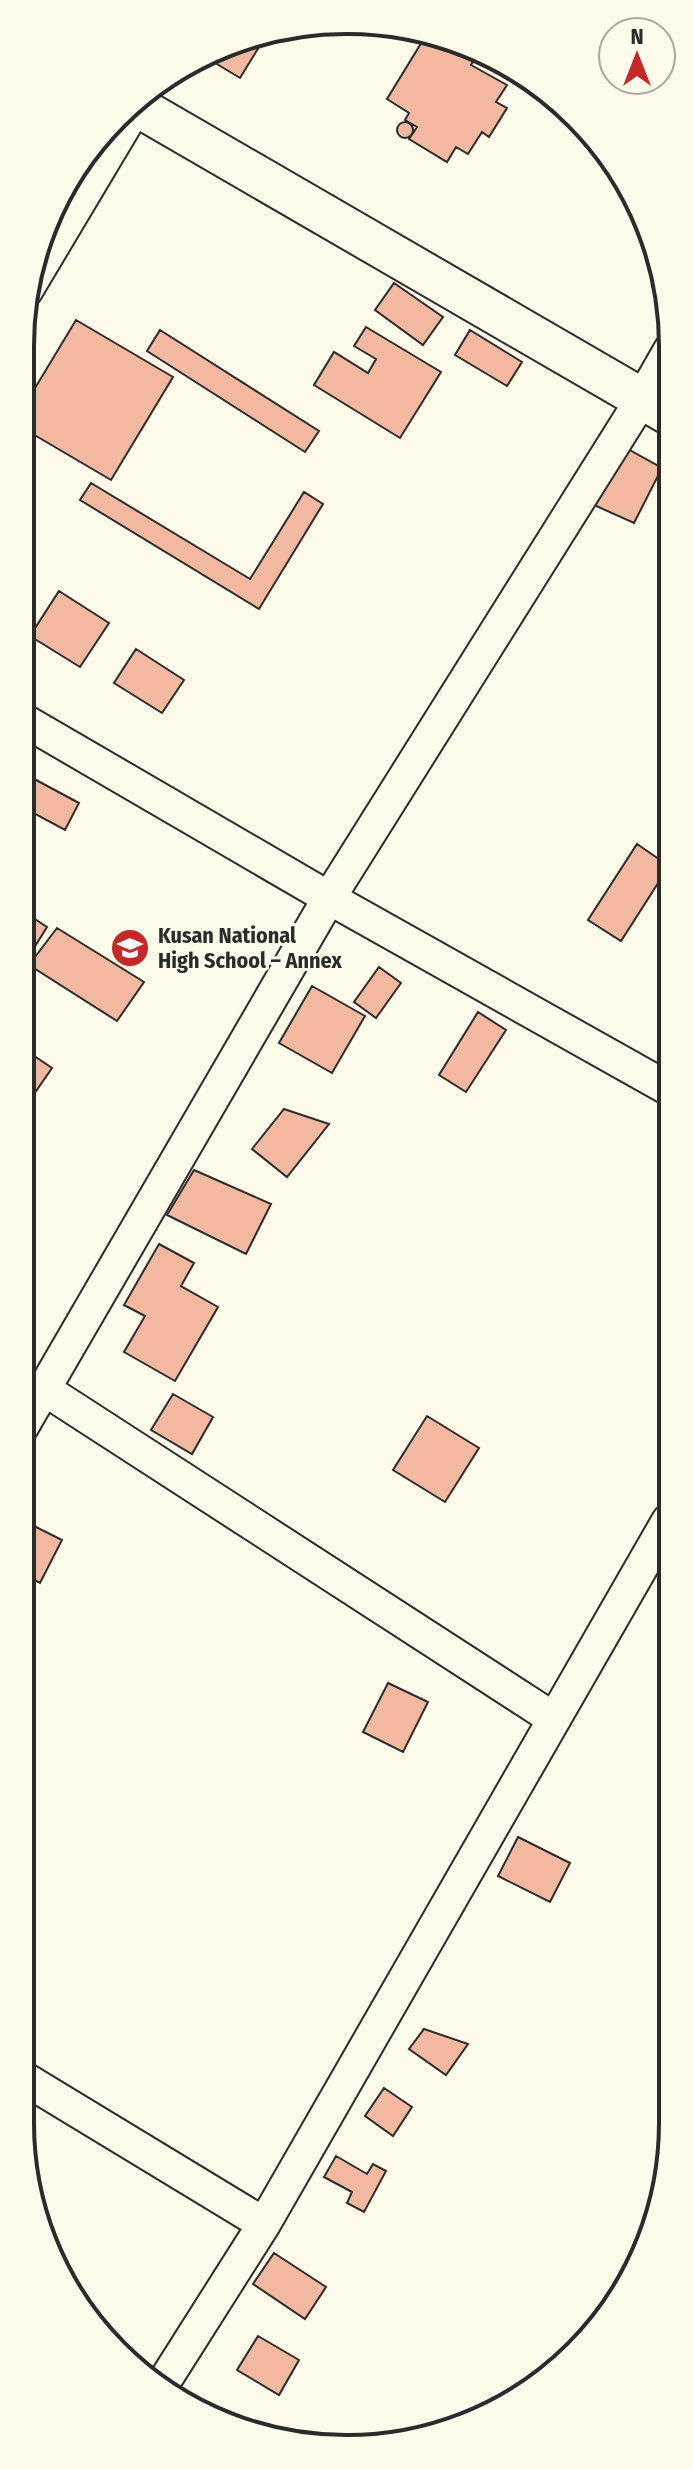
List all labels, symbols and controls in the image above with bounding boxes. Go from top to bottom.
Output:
north arrow [597,16,677,96]
text: N [630,23,644,50]
place label: Kusan National High School – Annex [158,922,342,974]
school or university icon: Kusan National High School – Annex [109,927,151,969]

